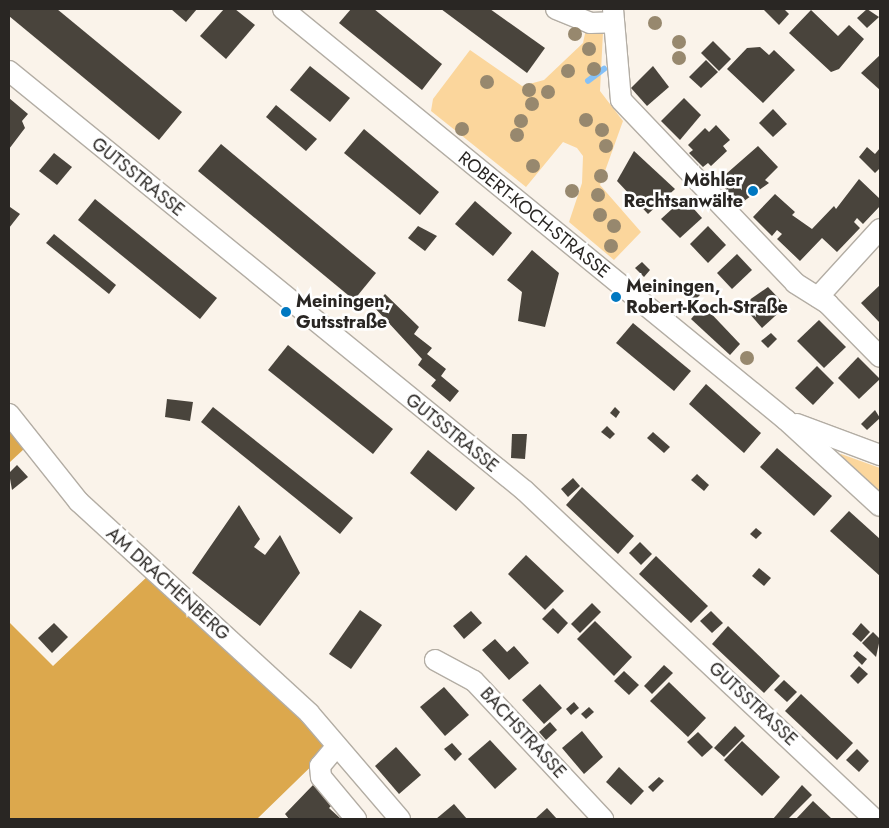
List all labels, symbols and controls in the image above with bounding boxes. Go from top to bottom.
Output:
street label: GUTSSTRASSE [87,133,189,221]
street label: ROBERT-KOCH-STRASSE [454,147,614,283]
place label: Möhler Rechtsanwälte [624,170,743,212]
marker: Möhler Rechtsanwälte [747,185,759,197]
place label: Meiningen, Robert-Koch-Straße [626,276,788,318]
place label: Meiningen, Gutsstraße [296,291,390,334]
marker: Meiningen, Robert-Koch-Straße [610,291,622,303]
marker: Meiningen, Gutsstraße [280,306,292,318]
street label: GUTSSTRASSE [401,389,503,477]
street label: AM DRACHENBERG [102,523,234,645]
street label: GUTSSTRASSE [704,657,802,751]
street label: BACHSTRASSE [475,683,571,783]

